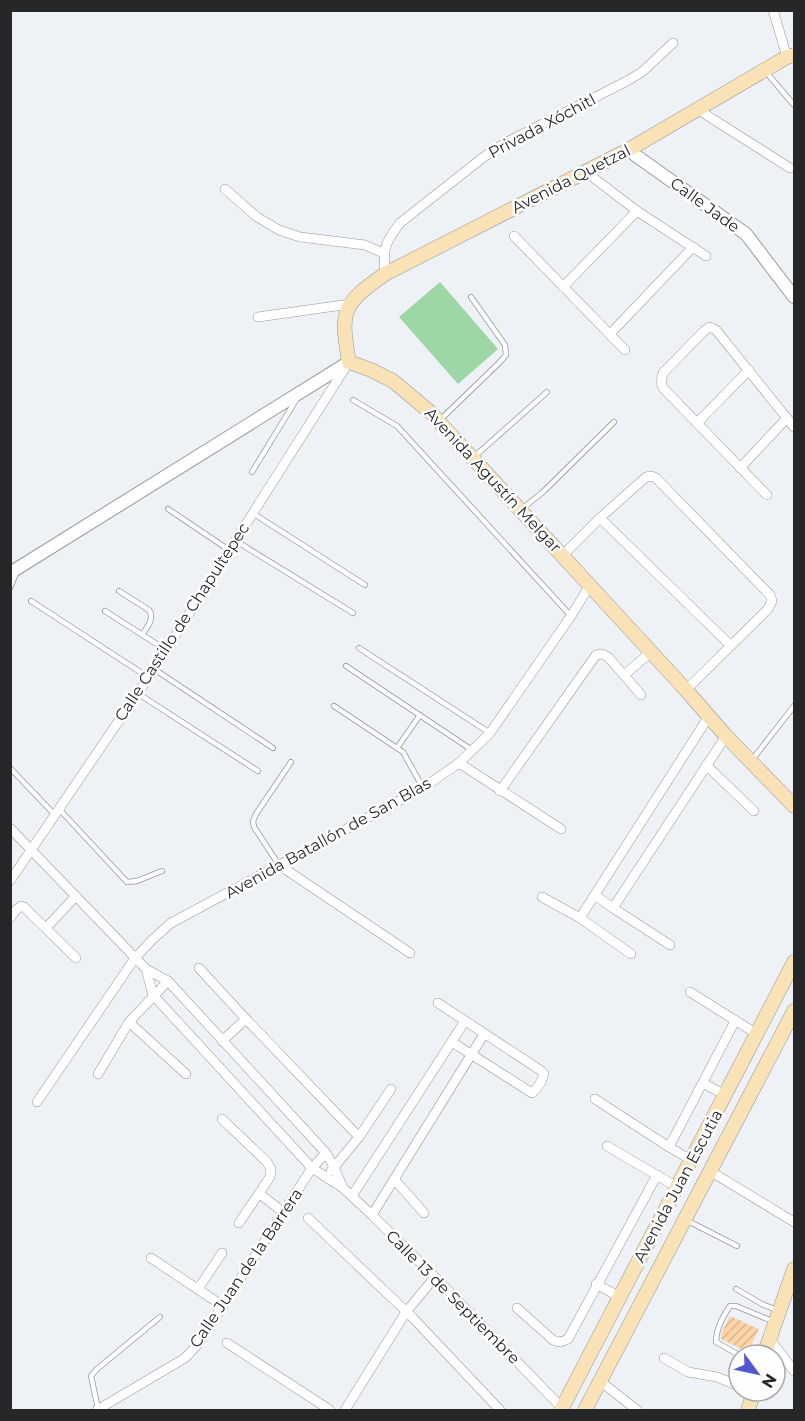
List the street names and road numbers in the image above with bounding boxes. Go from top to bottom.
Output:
street label: Privada Xóchitl [485,90,599,162]
street label: Avenida Quetzal [508,141,634,217]
street label: Calle Jade [667,173,743,237]
street label: Avenida Agustín Melgar [421,403,565,557]
street label: Calle Castillo de Chapultepec [111,519,253,725]
street label: Avenida Batallón de San Blas [222,773,434,903]
street label: Avenida Juan Escutia [630,1106,726,1266]
street label: Calle Juan de la Barrera [186,1185,306,1351]
street label: Calle 13 de Septiembre [382,1226,524,1368]

